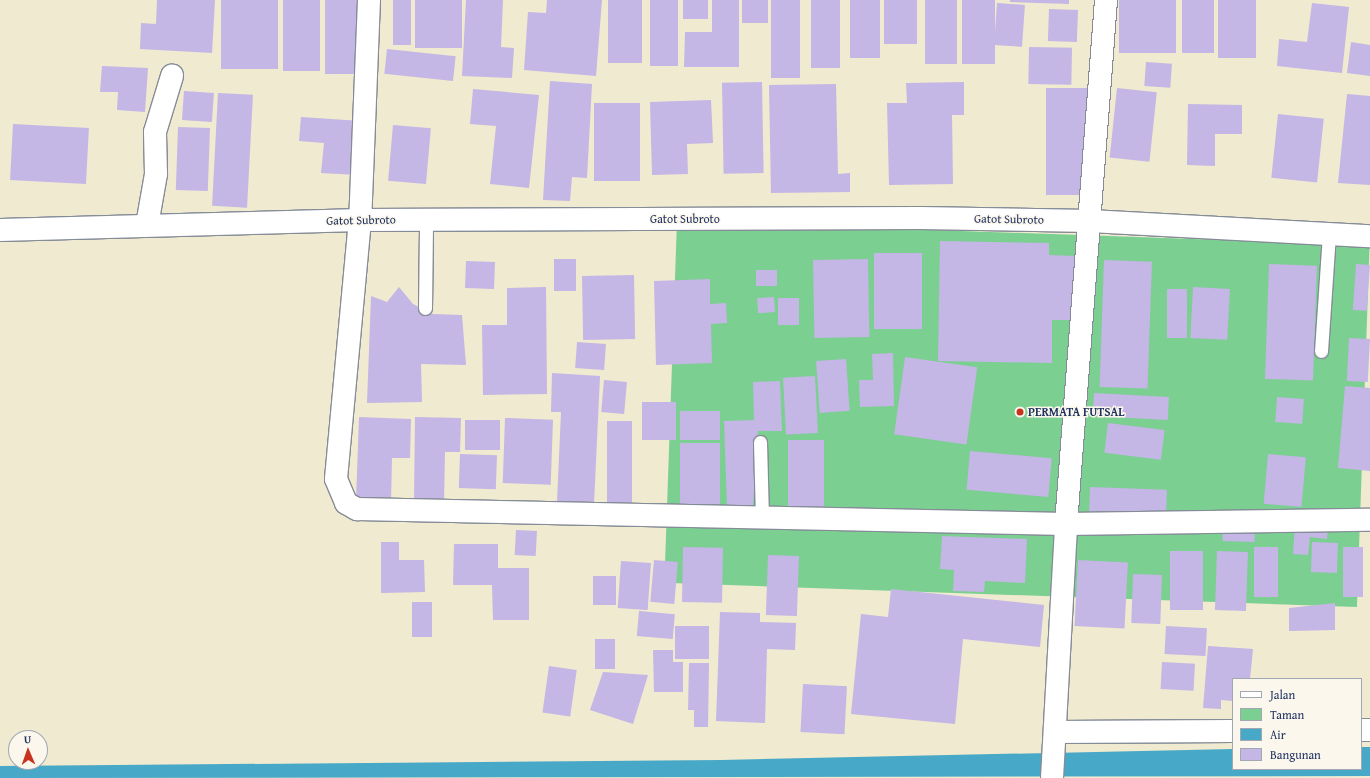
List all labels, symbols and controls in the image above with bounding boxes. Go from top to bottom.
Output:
street label: Gatot Subroto [974,211,1044,227]
street label: Gatot Subroto [326,212,396,228]
street label: Gatot Subroto [650,212,720,226]
place label: PERMATA FUTSAL [1028,405,1124,419]
marker: PERMATA FUTSAL [1015,407,1025,417]
legend [1232,678,1362,770]
text: Jalan [1270,686,1295,703]
text: Taman [1270,706,1304,723]
text: Air [1270,726,1286,743]
north arrow [8,730,48,770]
text: U [24,731,32,747]
text: Bangunan [1270,746,1321,763]

